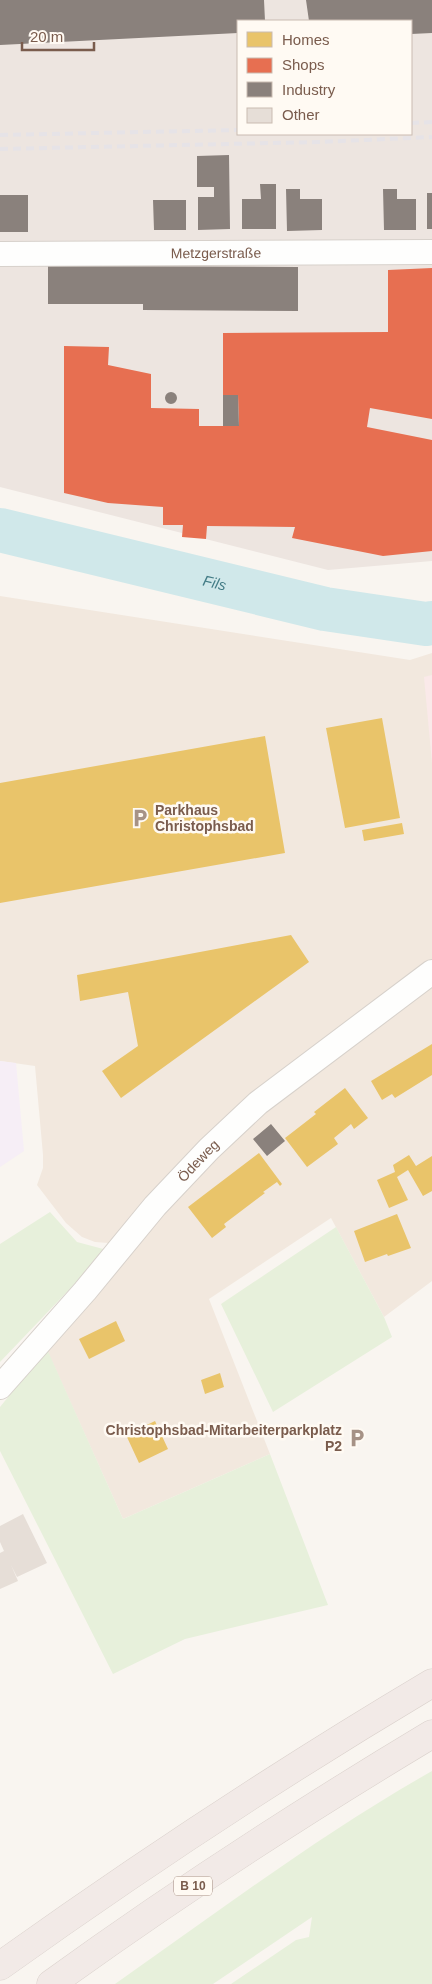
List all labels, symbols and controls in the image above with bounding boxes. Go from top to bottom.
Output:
scale bar [22,20,95,52]
legend [237,20,412,135]
text: 20 m [30,28,63,45]
text: Homes [282,31,330,48]
text: Shops [282,56,325,73]
text: Industry [282,81,336,98]
text: Other [282,106,320,123]
street label: Metzgerstraße [171,245,261,261]
water label: Fils [201,571,229,593]
place label: Parkhaus Christophsbad [155,802,254,834]
parking icon: Parkhaus Christophsbad [129,807,151,829]
street label: Ödeweg [174,1136,222,1185]
place label: Christophsbad-Mitarbeiterparkplatz P2 [106,1422,342,1454]
parking icon: Christophsbad-Mitarbeiterparkplatz P2 [346,1427,368,1449]
road number: B 10 [174,1876,212,1895]

